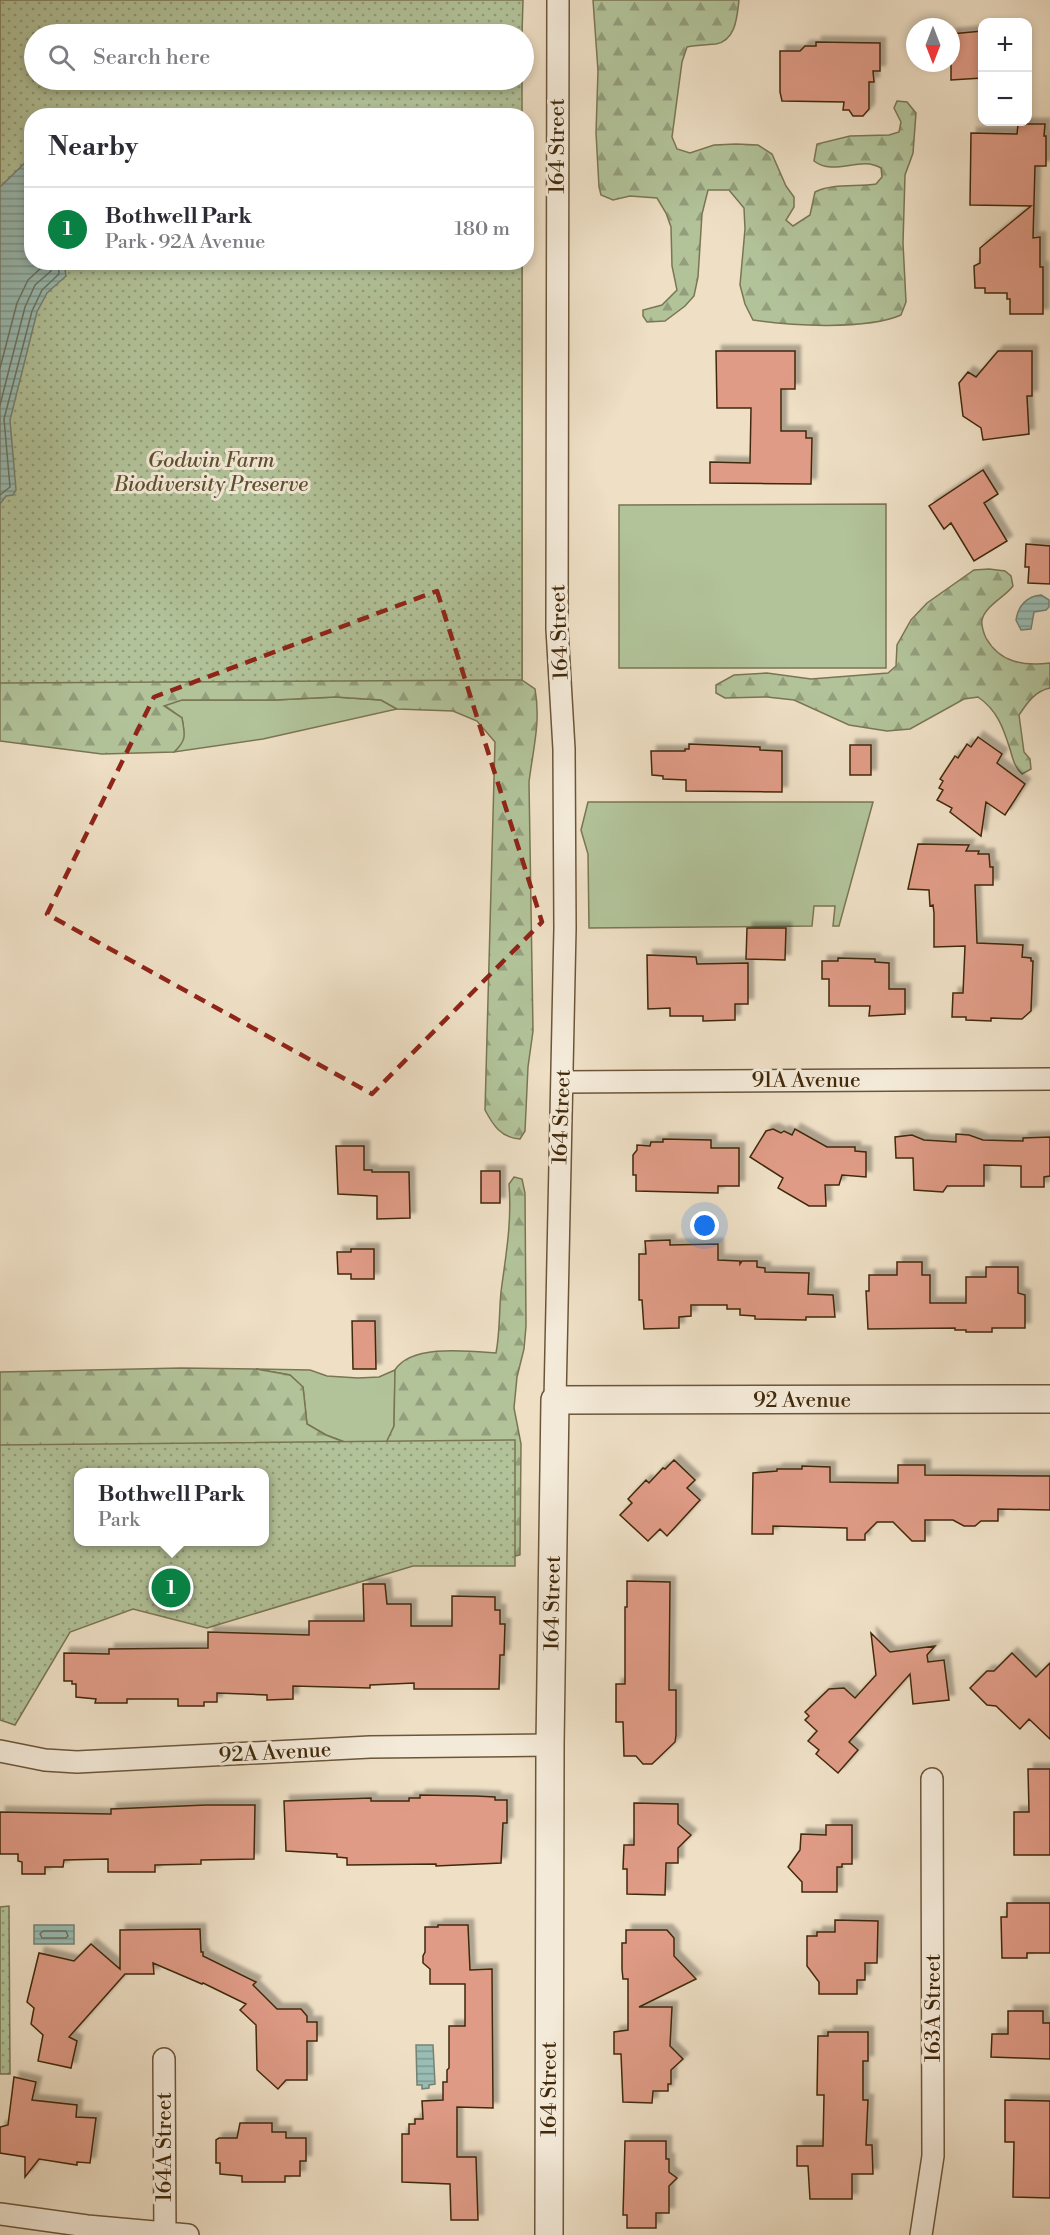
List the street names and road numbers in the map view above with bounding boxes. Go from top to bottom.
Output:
street label: 164 Street [545,98,571,194]
street label: 164 Street [545,583,575,680]
street label: 164 Street [547,1068,577,1165]
street label: 91A Avenue [751,1068,861,1094]
street label: 92 Avenue [753,1388,851,1414]
street label: 164 Street [539,1555,567,1651]
street label: 92A Avenue [218,1737,332,1769]
street label: 163A Street [921,1953,947,2062]
street label: 164 Street [537,2041,563,2137]
street label: 164A Street [152,2092,178,2202]

